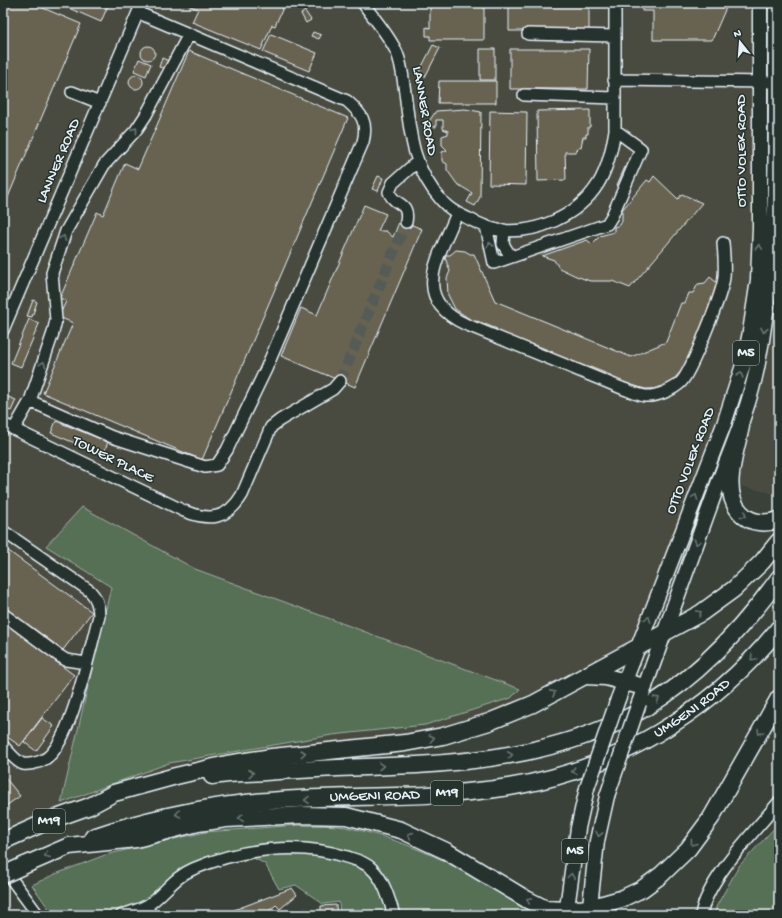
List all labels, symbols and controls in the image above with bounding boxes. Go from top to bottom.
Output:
north arrow [720,22,760,62]
text: N [732,28,743,41]
street label: LANNER ROAD [407,65,441,157]
street label: OTTO VOLEK ROAD [733,94,751,207]
street label: LANNER ROAD [33,116,85,206]
one-way arrow [130,128,137,135]
one-way arrow [59,235,67,242]
one-way arrow [487,242,495,248]
one-way arrow [755,244,763,250]
one-way arrow [760,327,768,334]
road number: M5 [733,341,759,365]
one-way arrow [38,360,46,367]
one-way arrow [735,372,744,379]
street label: OTTO VOLEK ROAD [662,405,720,517]
street label: TOWER PLACE [68,432,157,488]
one-way arrow [691,494,699,501]
one-way arrow [740,511,747,518]
one-way arrow [694,539,702,546]
one-way arrow [695,611,702,618]
one-way arrow [643,615,651,622]
one-way arrow [751,653,758,661]
street label: UMGENI ROAD [651,675,734,742]
one-way arrow [549,690,557,698]
one-way arrow [653,697,660,704]
one-way arrow [757,728,764,735]
one-way arrow [429,734,435,742]
one-way arrow [300,749,306,758]
one-way arrow [507,751,513,760]
one-way arrow [378,762,384,770]
one-way arrow [571,766,578,774]
one-way arrow [248,768,254,777]
road number: M19 [431,781,463,805]
street label: UMGENI ROAD [329,786,421,807]
one-way arrow [304,795,310,804]
road number: M19 [33,809,65,833]
one-way arrow [175,809,181,818]
one-way arrow [238,813,244,822]
one-way arrow [407,831,414,839]
one-way arrow [595,831,604,837]
road number: M5 [562,839,588,863]
one-way arrow [690,839,698,846]
one-way arrow [44,850,51,858]
one-way arrow [566,873,575,879]
one-way arrow [526,897,534,905]

